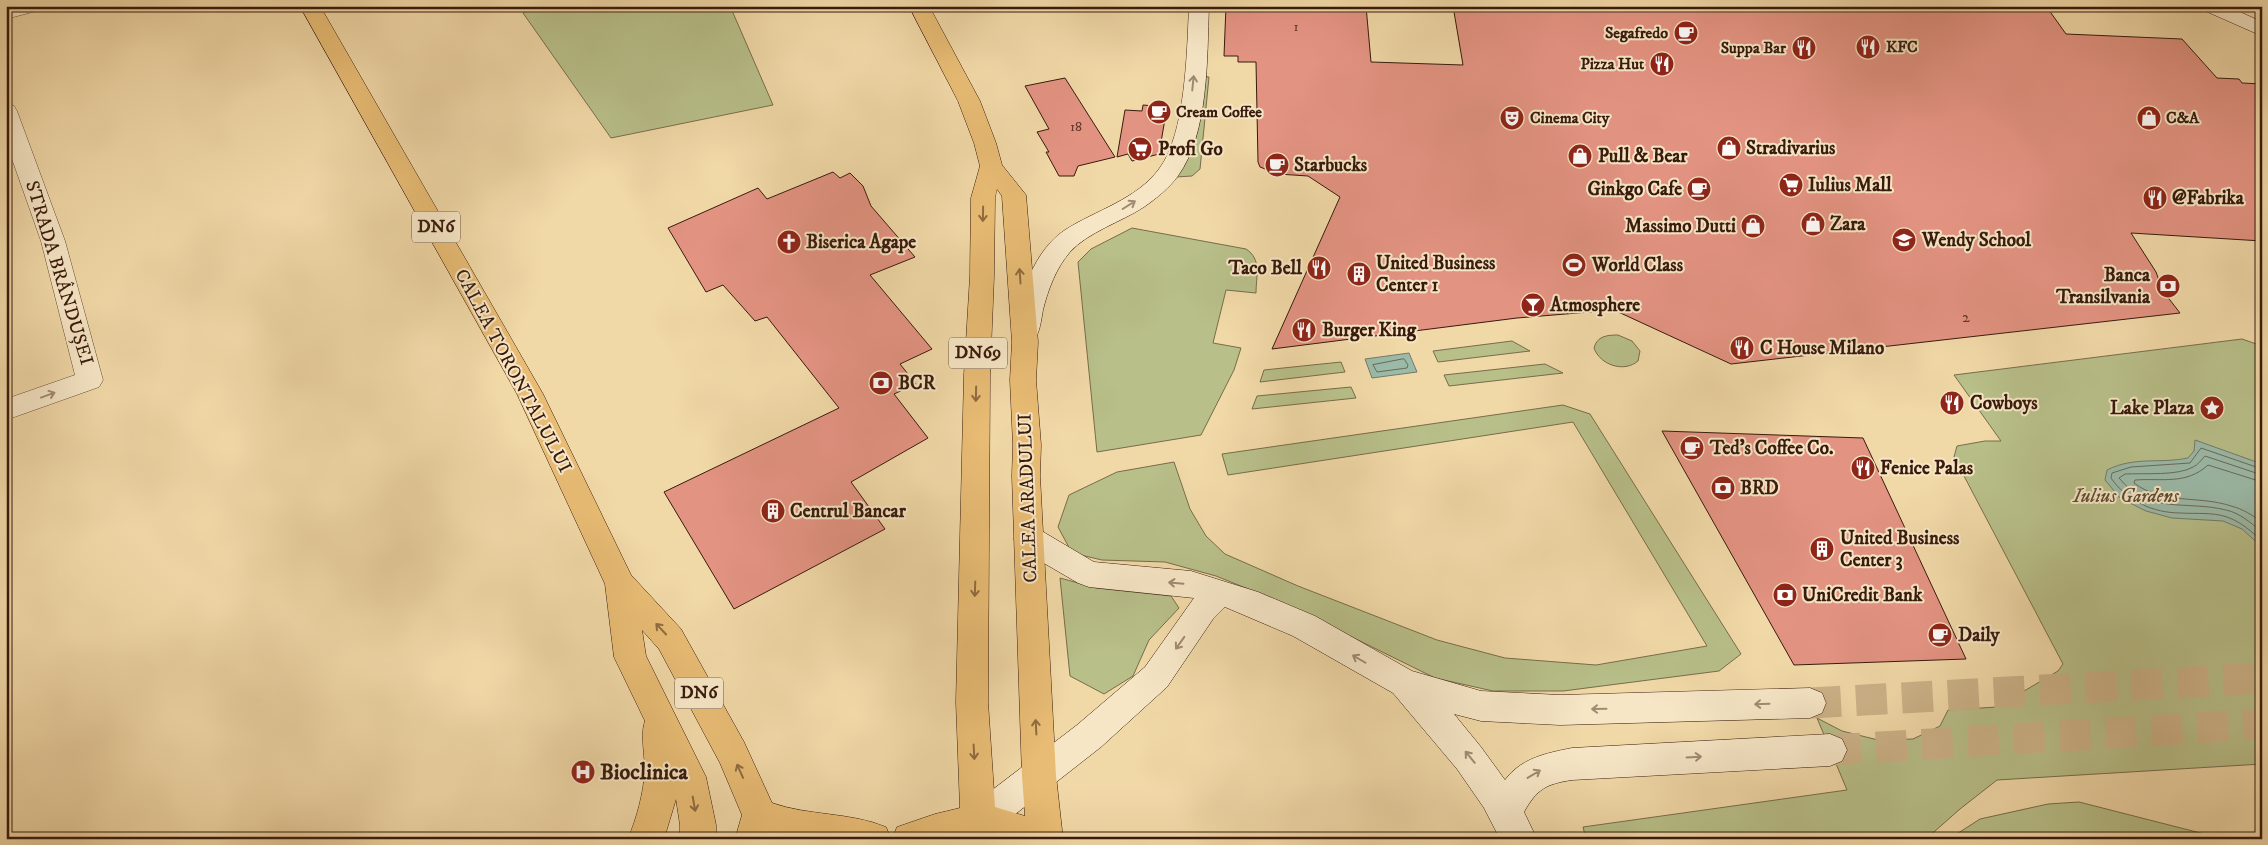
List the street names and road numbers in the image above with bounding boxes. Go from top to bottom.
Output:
street label: STRADA BRÂNDUȘEI [20,178,100,368]
road number: DN6 [412,212,460,242]
street label: CALEA TORONTALULUI [450,265,577,477]
road number: DN69 [949,338,1007,368]
street label: CALEA ARADULUI [1014,413,1042,583]
road number: DN6 [675,678,723,708]

